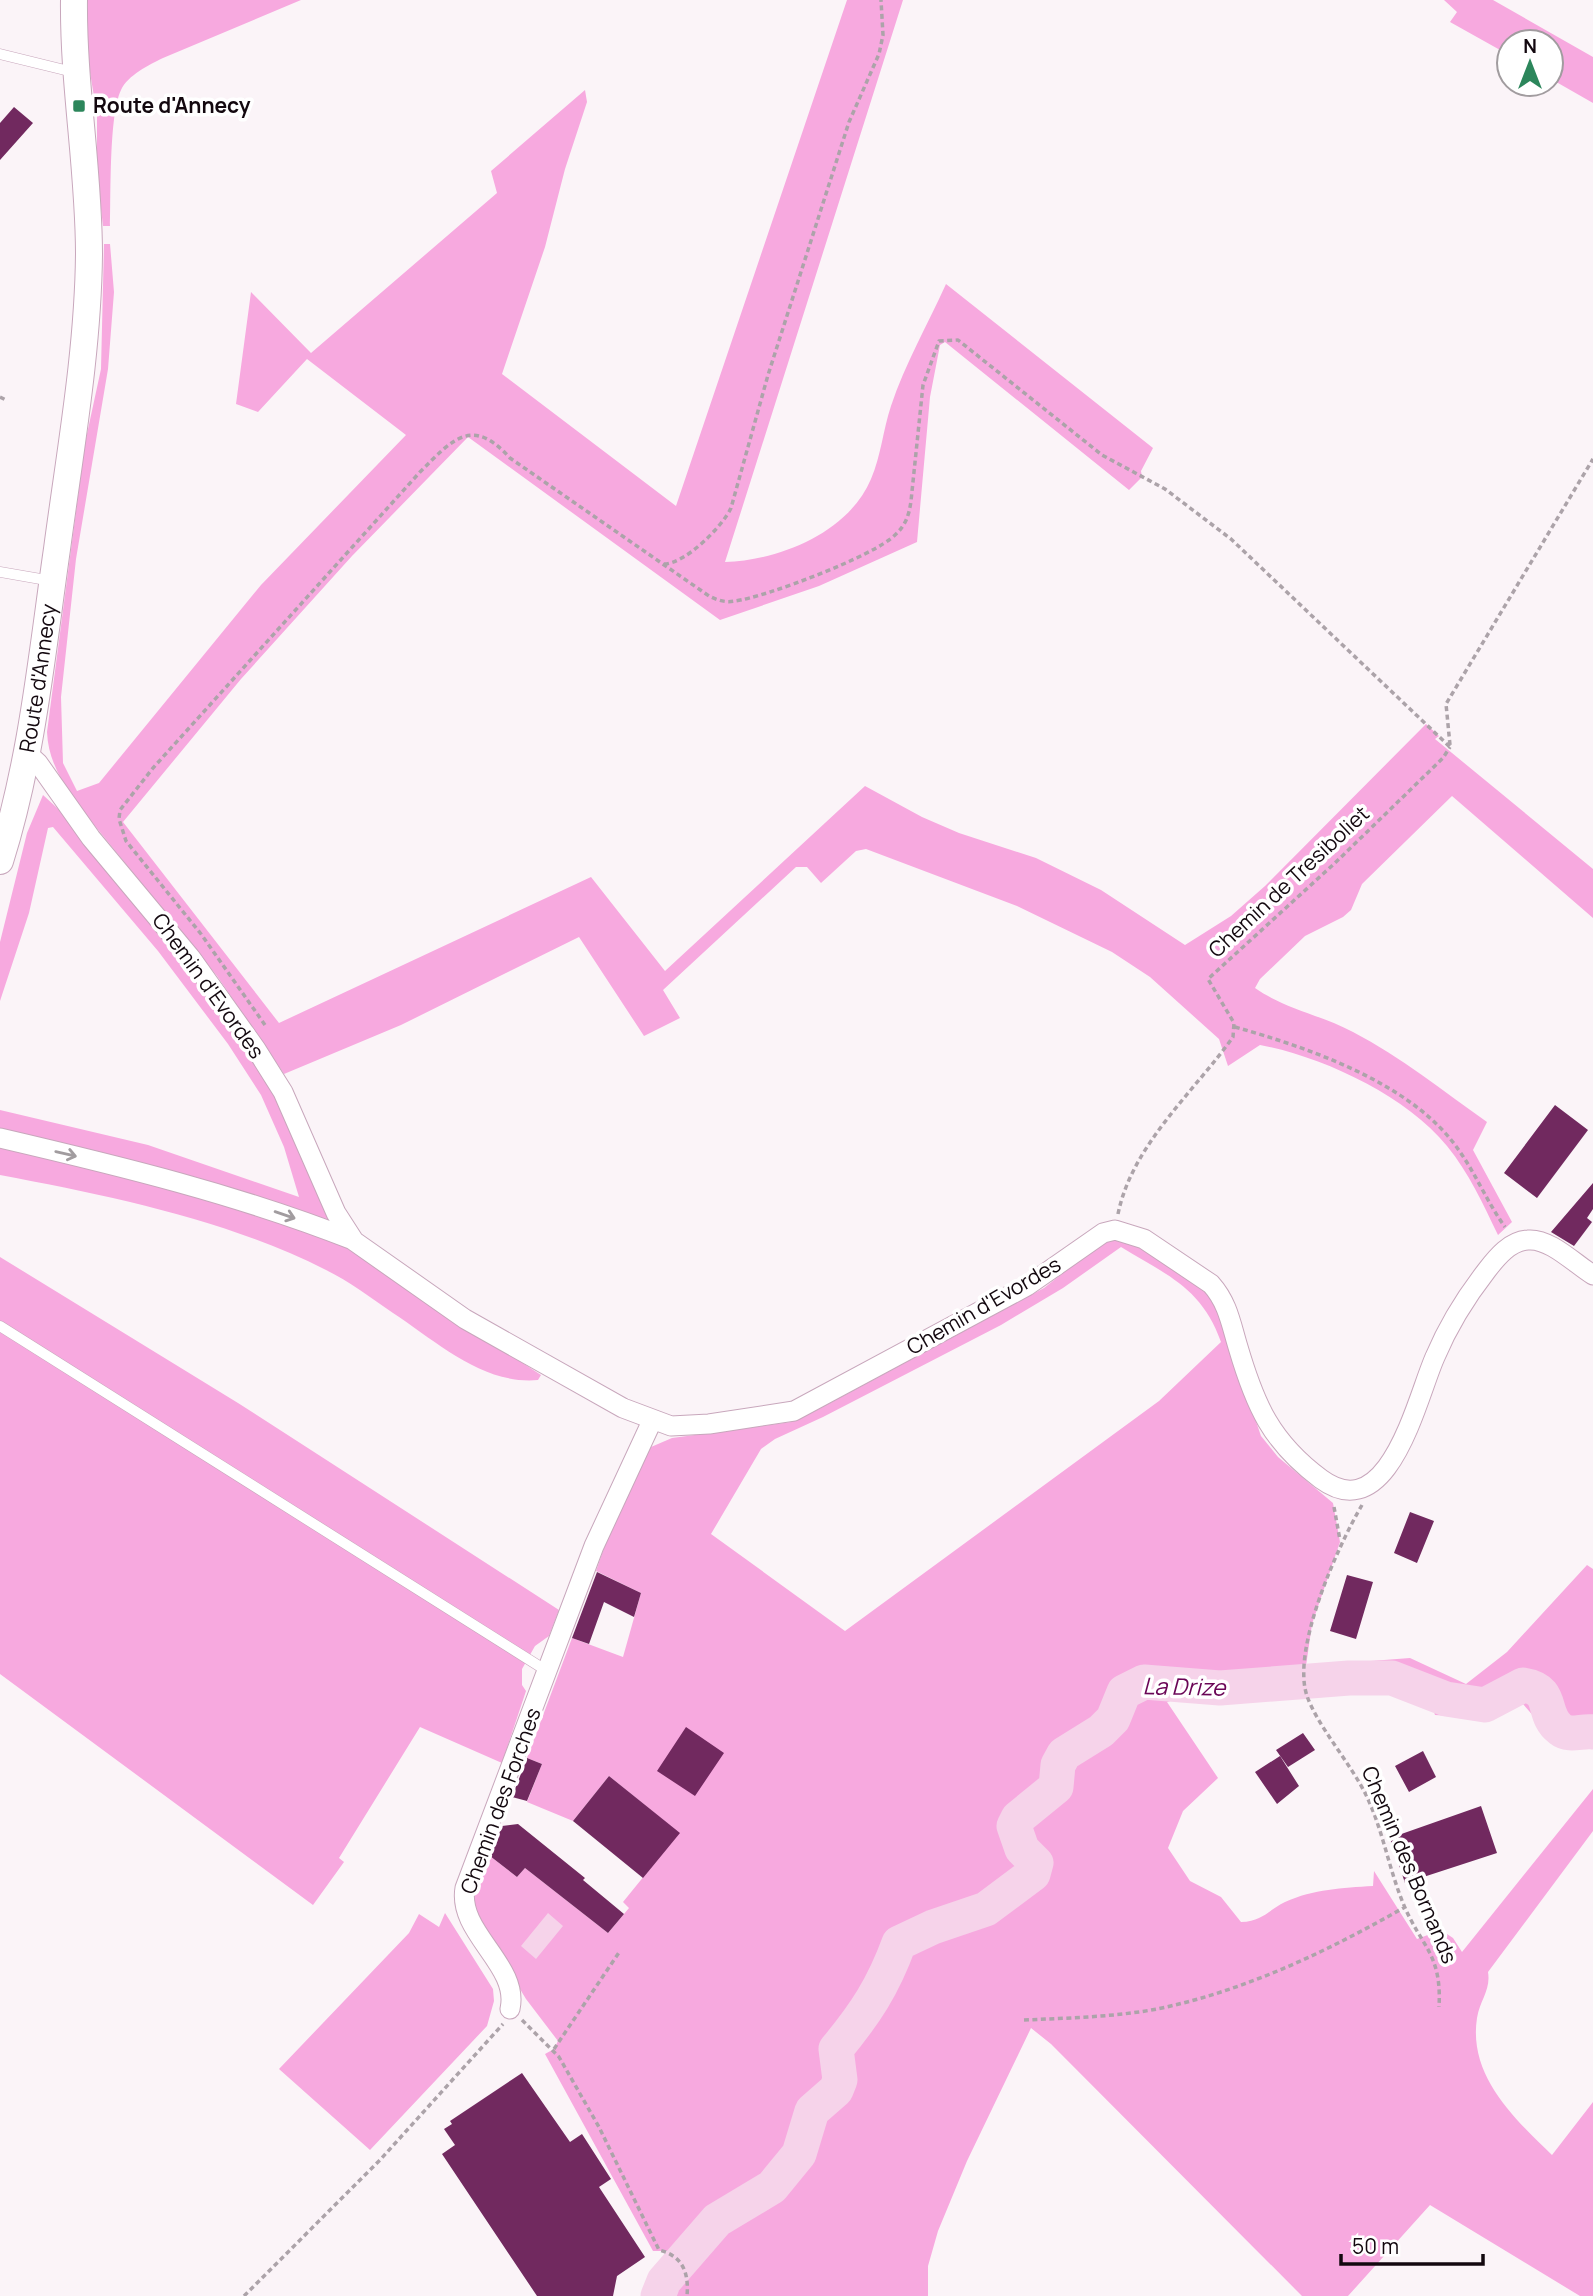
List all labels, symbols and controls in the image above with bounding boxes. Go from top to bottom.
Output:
north arrow [1495,28,1565,98]
text: N [1523,33,1537,59]
place label: Route d'Annecy [93,91,251,119]
marker: Route d'Annecy [71,98,87,114]
street label: Route d'Annecy [12,602,62,755]
street label: Chemin de Tresiboliet [1202,799,1375,963]
street label: Chemin d'Evordes [146,907,271,1064]
one-way arrow [55,1148,77,1161]
one-way arrow [274,1210,296,1222]
street label: Chemin d'Evordes [901,1250,1066,1361]
water label: La Drize [1142,1669,1227,1703]
street label: Chemin des Forches [453,1704,547,1898]
street label: Chemin des Bornands [1356,1762,1464,1968]
scale bar [1341,2222,1483,2266]
text: 50 m [1352,2232,1399,2260]

